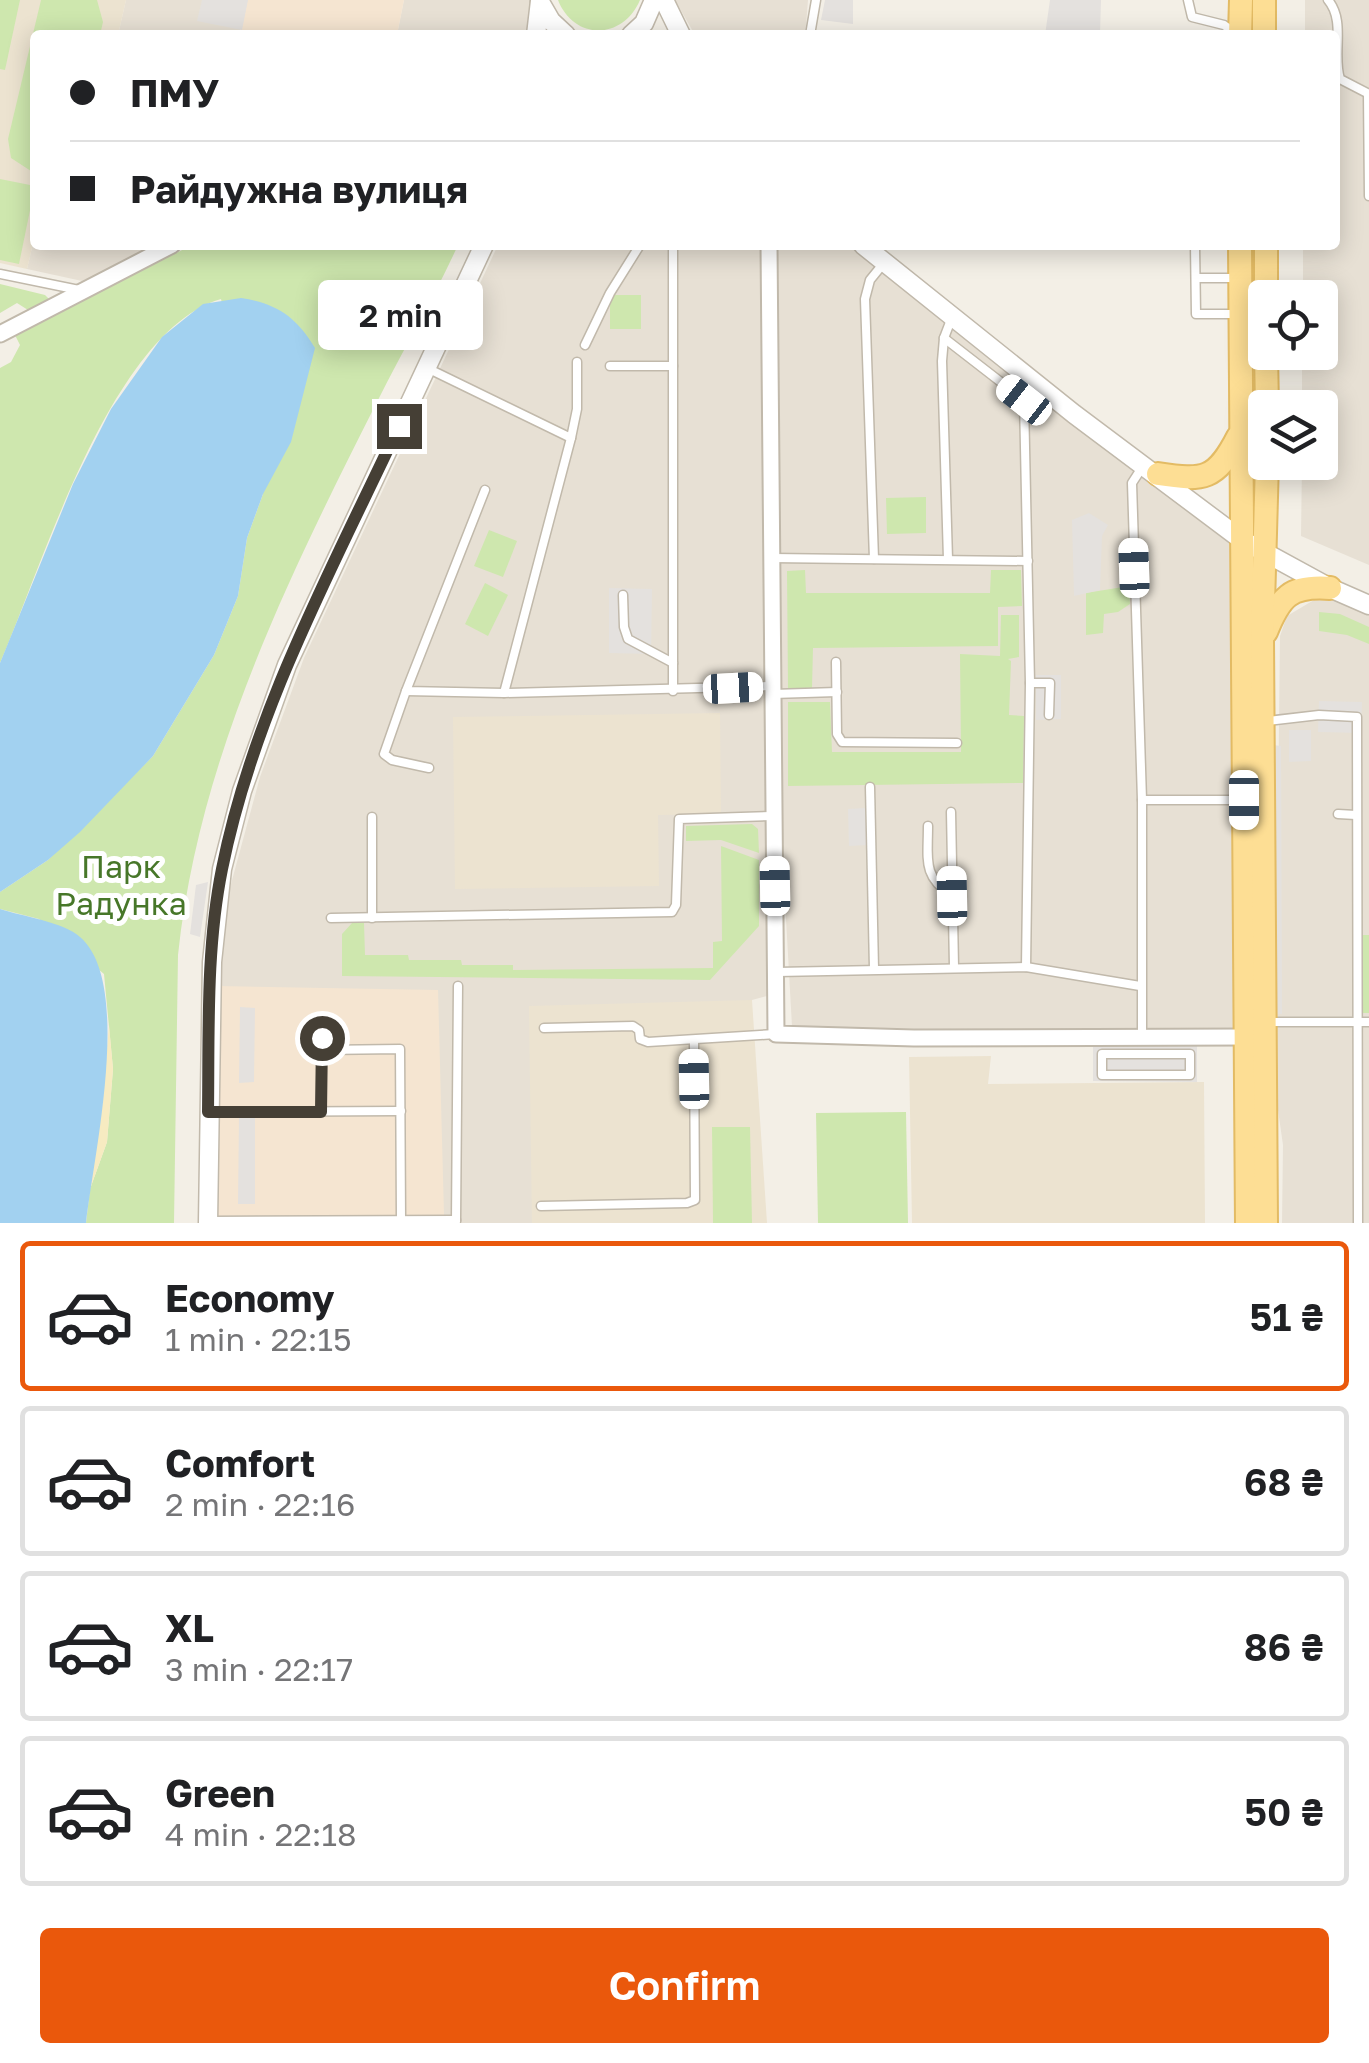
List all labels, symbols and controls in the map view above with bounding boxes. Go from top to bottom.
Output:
text: ПМУ [130,70,219,115]
text: Райдужна вулиця [130,166,468,211]
map controls [1248,280,1338,480]
button: locate [1248,280,1338,370]
callout: 2 min [316,281,482,351]
text: 2 min [359,296,442,334]
car [991,370,1057,430]
button: layers [1248,390,1338,480]
route end [377,404,422,449]
car [1118,537,1150,599]
car [702,671,764,705]
car [1229,770,1259,830]
park label: Парк Радунка [55,847,187,922]
car [759,856,791,916]
car [936,866,968,926]
route start [300,1016,345,1061]
car [678,1049,710,1109]
icon: car [45,1271,135,1361]
text: Economy [165,1275,334,1320]
text: 51 ₴ [1249,1294,1324,1339]
text: 1 min · 22:15 [165,1320,352,1358]
icon: car [45,1436,135,1526]
text: Comfort [165,1440,315,1485]
text: 68 ₴ [1244,1459,1324,1504]
text: 2 min · 22:16 [165,1485,355,1523]
icon: car [45,1601,135,1691]
text: XL [165,1605,214,1650]
text: 86 ₴ [1244,1624,1324,1669]
text: 3 min · 22:17 [165,1650,353,1688]
icon: car [45,1766,135,1856]
text: Green [165,1770,275,1815]
text: 50 ₴ [1244,1789,1324,1834]
text: 4 min · 22:18 [165,1815,356,1853]
button: Confirm [40,1928,1329,2043]

